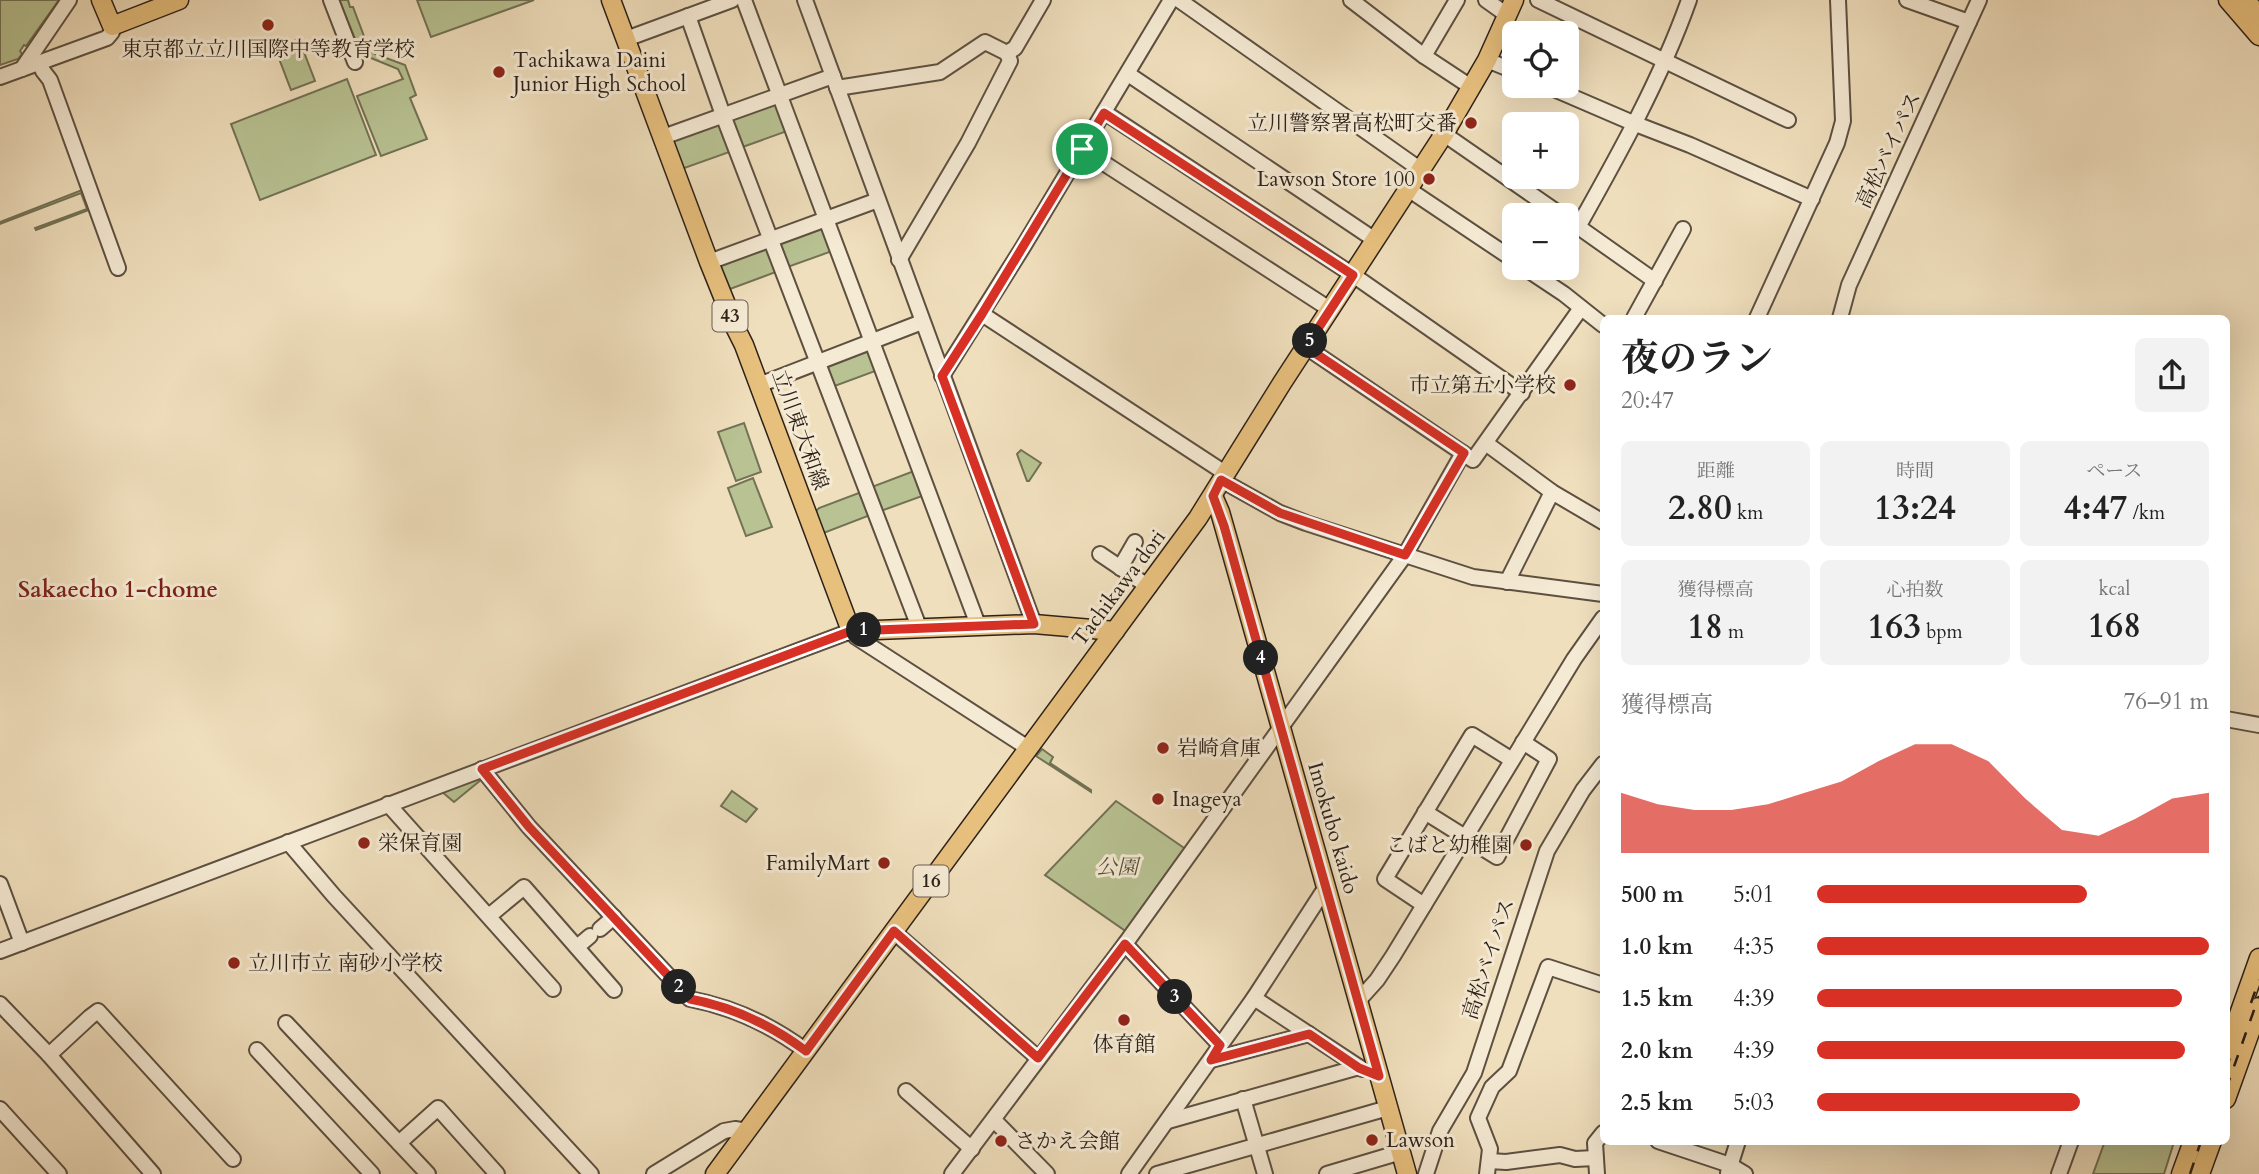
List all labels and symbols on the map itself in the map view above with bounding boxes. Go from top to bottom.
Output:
marker: 東京都立立川国際中等教育学校 [260,17,276,33]
place label: 東京都立立川国際中等教育学校 [121,35,415,64]
place label: Tachikawa Daini Junior High School [510,46,686,99]
marker: Tachikawa Daini Junior High School [491,64,507,80]
street label: 高松バイパス [1849,87,1929,213]
place label: 立川警察署高松町交番 [1247,109,1457,138]
marker: 立川警察署高松町交番 [1463,115,1479,131]
pin [1052,119,1112,179]
place label: Lawson Store 100 [1257,165,1415,194]
marker: Lawson Store 100 [1421,171,1437,187]
road number: 43 [712,300,748,332]
pin: 5 [1292,324,1328,358]
street label: 立川東大和線 [765,366,835,494]
place label: 市立第五小学校 [1409,371,1556,400]
marker: 市立第五小学校 [1562,377,1578,393]
street label: Tachikawa dori [1065,524,1173,652]
district label: Sakaecho 1-chome [18,574,218,605]
pin: 1 [846,612,882,648]
pin: 4 [1244,640,1278,676]
place label: 岩崎倉庫 [1177,734,1261,763]
marker: 岩崎倉庫 [1155,740,1171,756]
street label: Imokubo kaido [1300,759,1366,897]
place label: Inageya [1172,785,1242,814]
marker: Inageya [1150,791,1166,807]
place label: 栄保育園 [378,829,462,858]
place label: こばと幼稚園 [1386,831,1512,860]
marker: 栄保育園 [356,835,372,851]
marker: こばと幼稚園 [1518,837,1534,853]
place label: FamilyMart [766,849,870,878]
park label: 公園 [1096,853,1141,882]
marker: FamilyMart [876,855,892,871]
road number: 16 [914,866,948,897]
street label: 高松バイパス [1456,895,1522,1023]
place label: 立川市立 南砂小学校 [248,949,443,978]
marker: 立川市立 南砂小学校 [226,955,242,971]
pin: 2 [662,970,696,1004]
pin: 3 [1158,979,1192,1014]
marker: 体育館 [1116,1012,1132,1028]
place label: 体育館 [1093,1030,1156,1059]
place label: Lawson [1386,1126,1455,1155]
place label: さかえ会館 [1015,1127,1120,1156]
marker: Lawson [1364,1132,1380,1148]
marker: さかえ会館 [993,1133,1009,1149]

